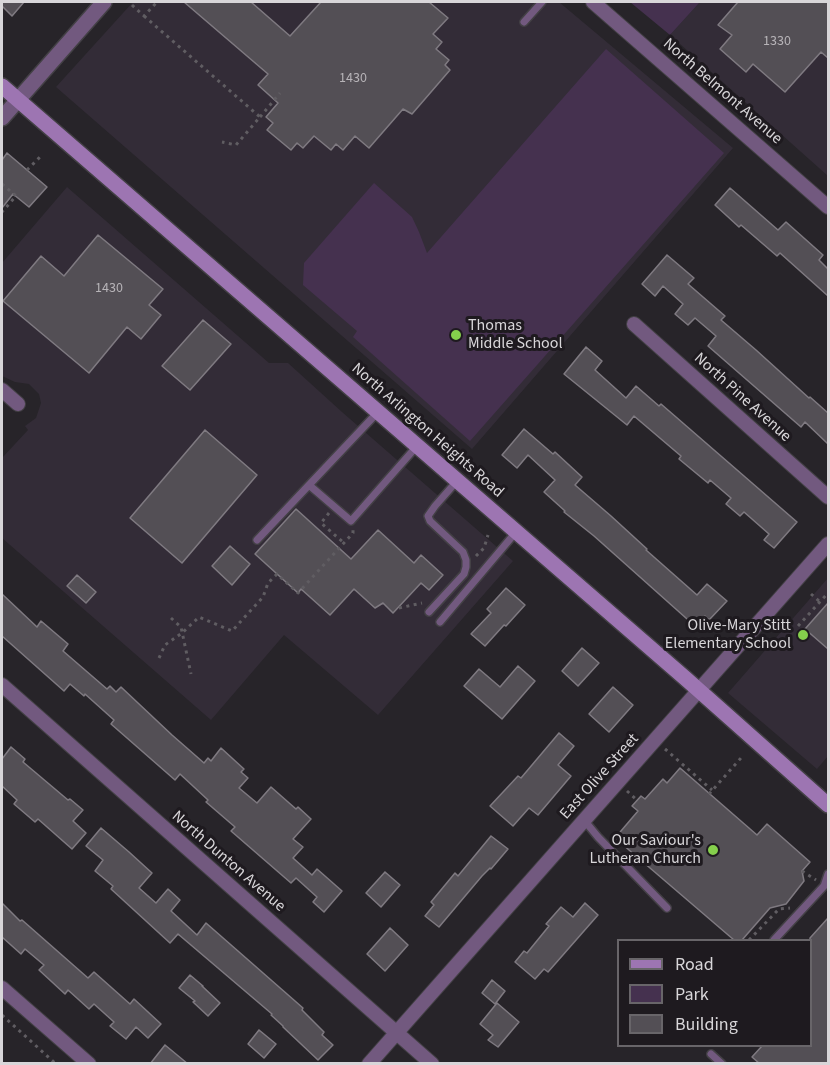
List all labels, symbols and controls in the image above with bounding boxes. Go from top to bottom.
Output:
house number: 1330 [763,34,791,50]
street label: North Belmont Avenue [658,35,786,149]
house number: 1430 [339,71,367,87]
house number: 1430 [95,281,123,297]
place label: Thomas Middle School [468,316,563,354]
marker: Thomas Middle School [449,328,463,342]
street label: North Pine Avenue [689,349,795,447]
street label: North Arlington Heights Road [347,360,507,502]
place label: Olive-Mary Stitt Elementary School [665,616,791,654]
marker: Olive-Mary Stitt Elementary School [796,628,810,642]
street label: East Olive Street [556,730,644,824]
street label: North Dunton Avenue [167,807,289,917]
place label: Our Saviour's Lutheran Church [590,831,701,869]
marker: Our Saviour's Lutheran Church [706,843,720,857]
legend [617,939,812,1047]
text: Road [675,952,714,977]
text: Park [675,982,709,1007]
text: Building [675,1012,738,1037]

